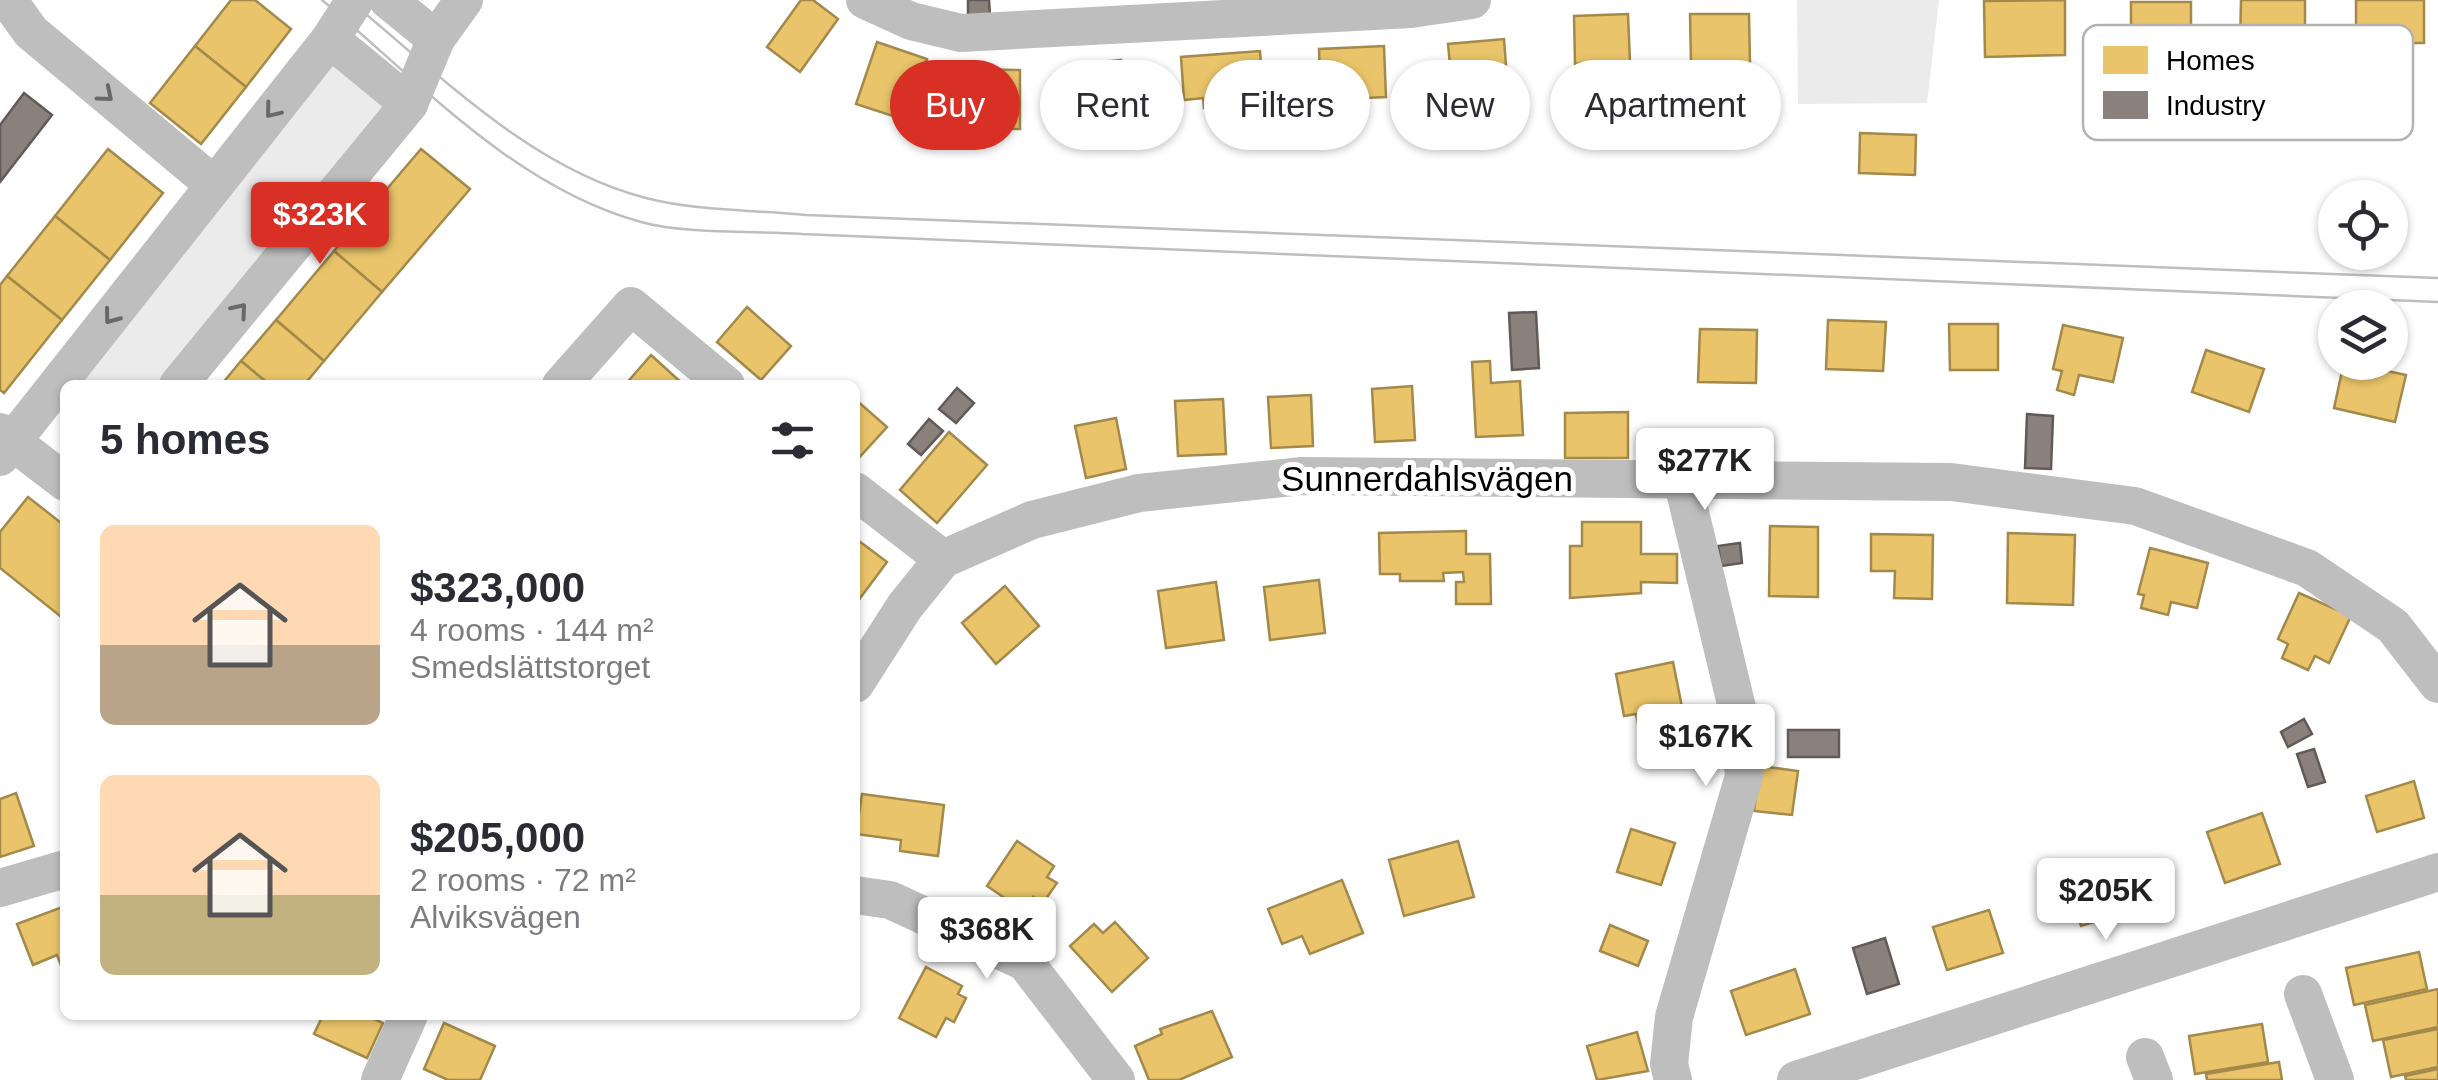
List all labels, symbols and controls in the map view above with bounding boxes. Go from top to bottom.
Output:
legend [2083,25,2413,140]
text: Homes [2166,45,2255,76]
chip: Buy [890,60,1020,150]
chip: Rent [1040,60,1184,150]
chip: Filters [1204,60,1370,150]
chip: New [1390,60,1530,150]
chip: Apartment [1550,60,1781,150]
one-way arrow [94,83,112,101]
text: Industry [2166,90,2266,121]
one-way arrow [266,100,284,118]
map controls [2318,180,2408,380]
button: locate [2318,180,2408,270]
pin: $323K [250,182,390,267]
text: $323K [273,196,367,232]
button: layers [2318,290,2408,380]
one-way arrow [228,304,246,322]
one-way arrow [106,306,123,324]
icon: filters [765,413,820,468]
text: 5 homes [100,416,270,463]
pin: $277K [1635,428,1775,513]
text: $277K [1658,442,1752,478]
street label: Sunnerdahlsvägen [1281,459,1573,498]
text: $323,000 [410,564,585,611]
icon: home [180,565,300,685]
text: 4 rooms · 144 m² [410,612,654,648]
text: Smedslättstorget [410,649,650,685]
pin: $167K [1636,704,1776,789]
text: $167K [1659,718,1753,754]
text: $205,000 [410,814,585,861]
icon: home [180,815,300,935]
pin: $205K [2036,858,2176,943]
text: 2 rooms · 72 m² [410,862,636,898]
text: $205K [2059,872,2153,908]
pin: $368K [917,897,1057,982]
text: Alviksvägen [410,899,581,935]
text: $368K [940,911,1034,947]

